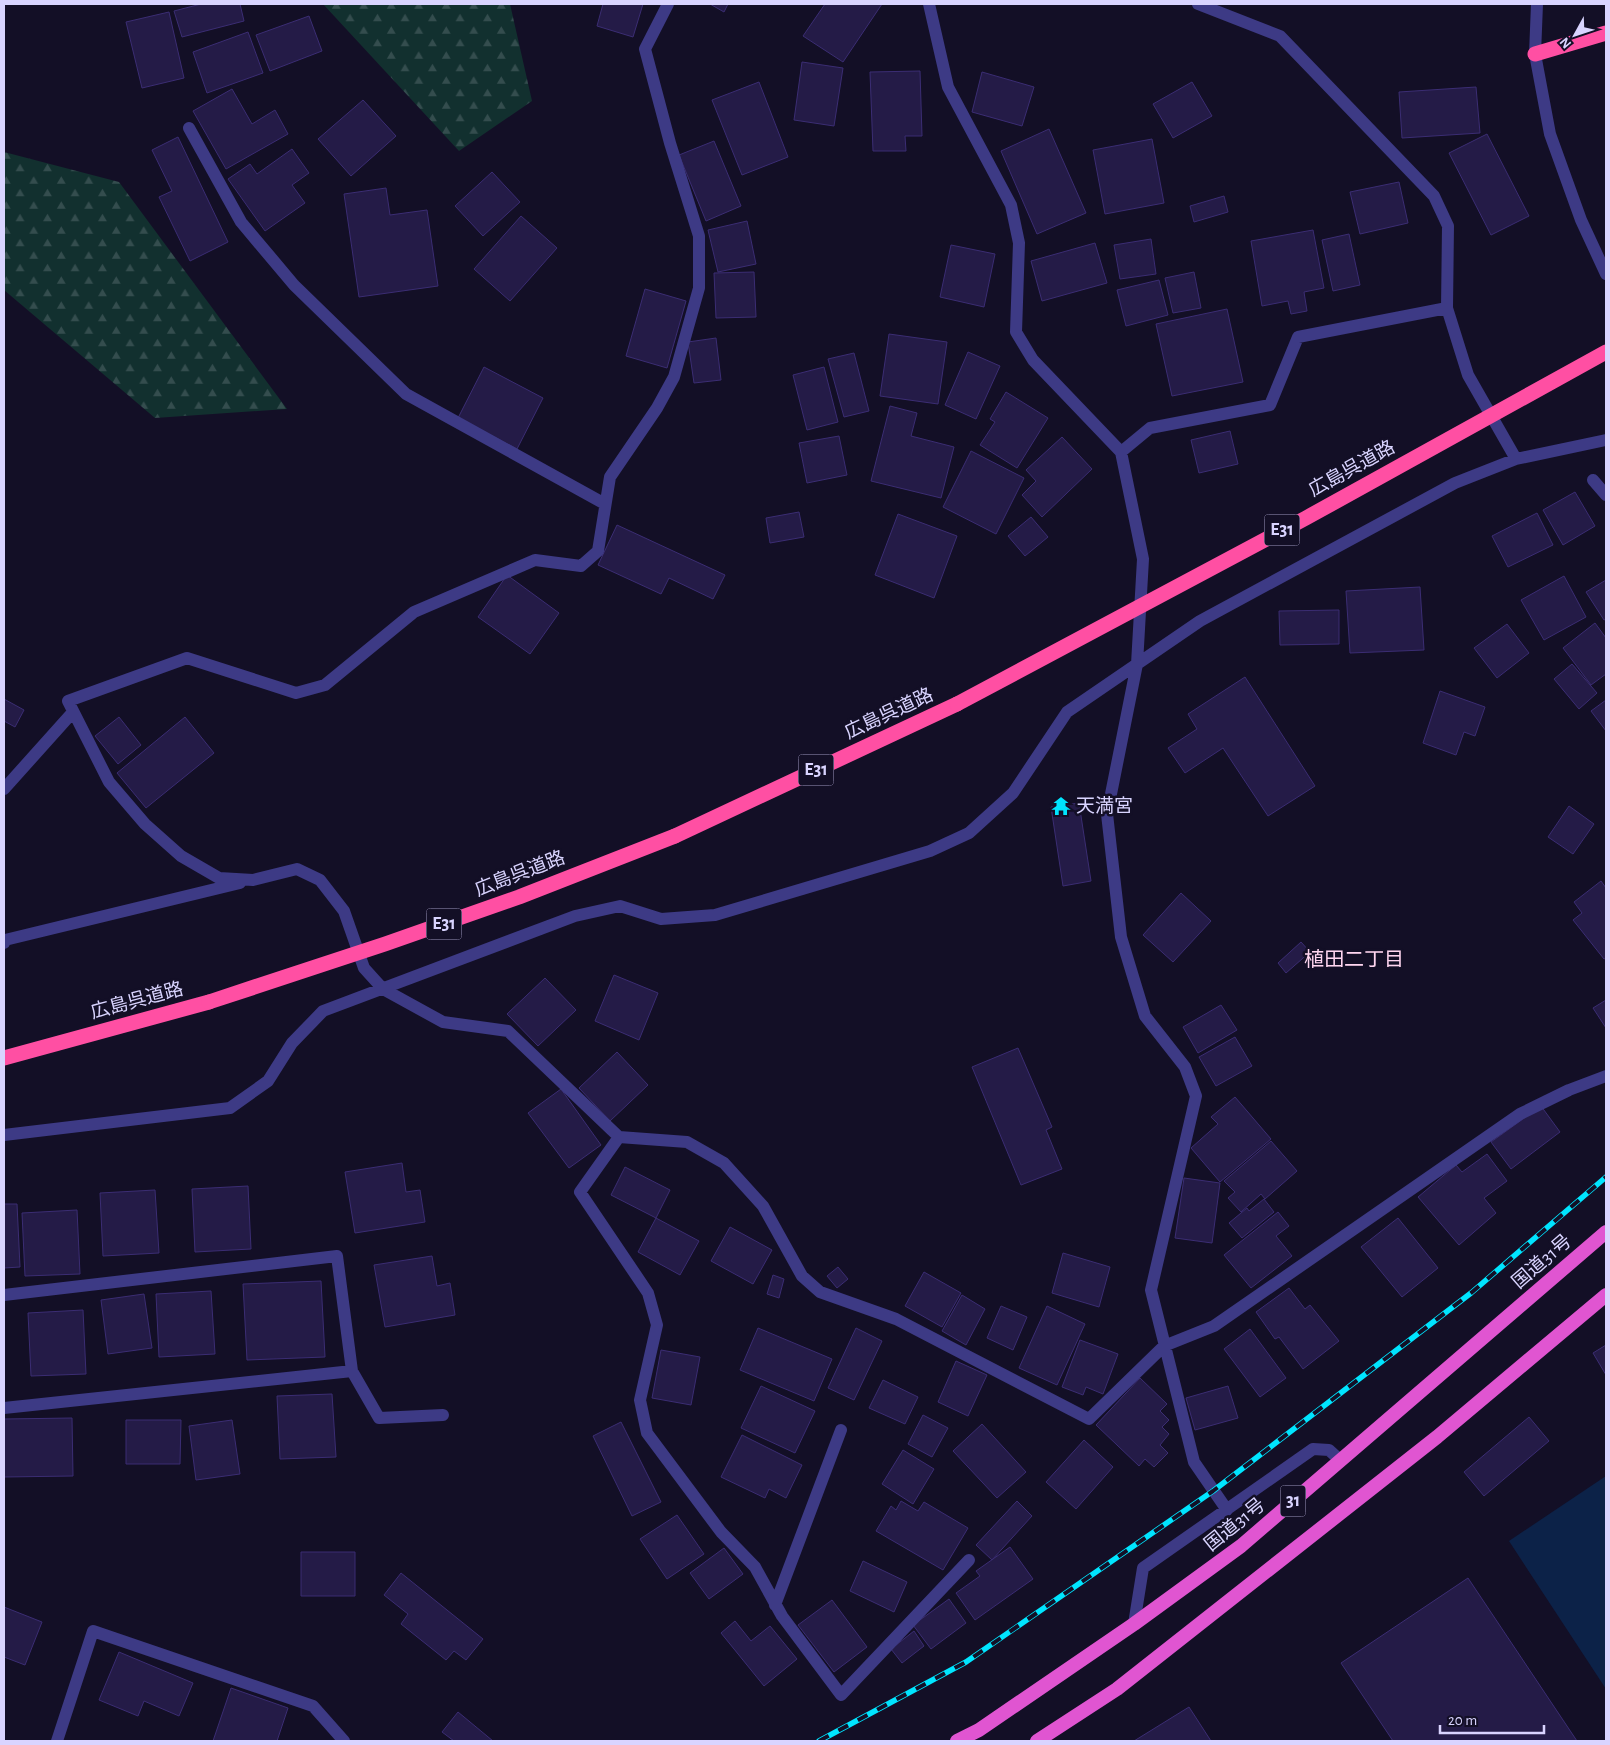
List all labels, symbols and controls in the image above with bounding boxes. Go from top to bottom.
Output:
north arrow [1550,10,1600,60]
text: N [1557,34,1574,51]
street label: 広島呉道路 [1305,436,1398,500]
road number: E31 [1264,514,1300,546]
street label: 広島呉道路 [841,683,936,743]
road number: E31 [798,754,834,786]
temple icon: 天満宮 [1050,795,1072,817]
place label: 天満宮 [1076,796,1133,816]
street label: 広島呉道路 [472,846,568,900]
road number: E31 [426,909,462,940]
district label: 植田二丁目 [1304,948,1404,970]
street label: 広島呉道路 [88,978,185,1022]
street label: 国道31号 [1508,1231,1575,1293]
road number: 31 [1280,1485,1306,1516]
street label: 国道31号 [1201,1494,1269,1555]
scale bar [1440,1702,1544,1734]
text: 20 m [1448,1713,1477,1728]

